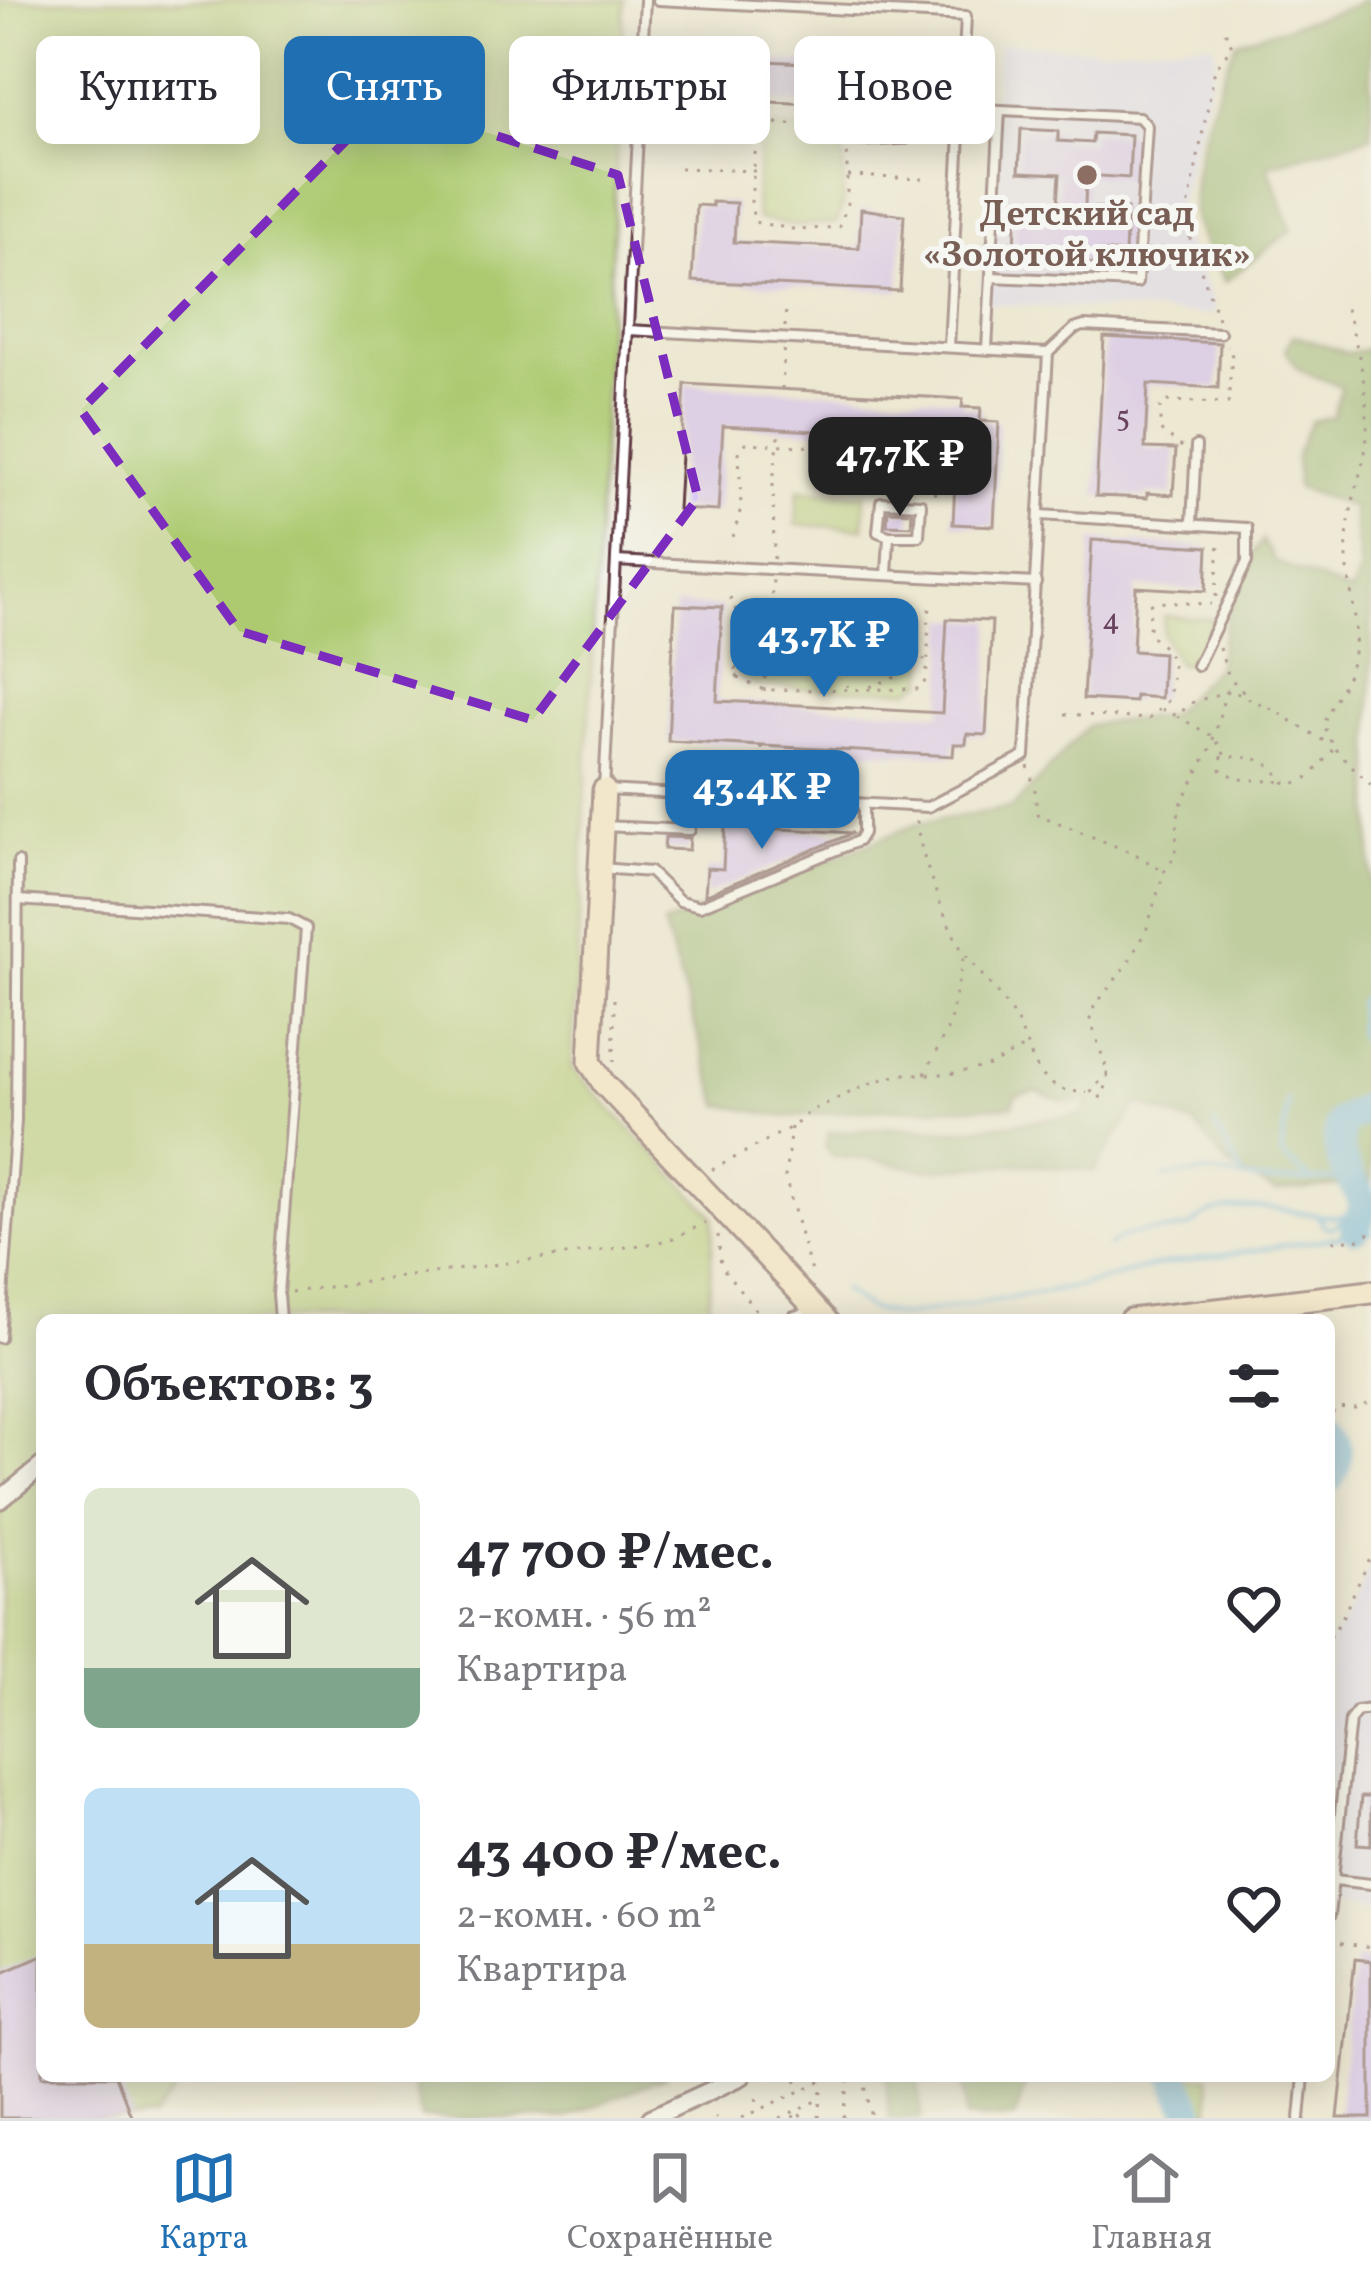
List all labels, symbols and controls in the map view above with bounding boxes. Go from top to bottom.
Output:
chip: Купить [36,36,260,144]
chip: Снять [284,36,485,144]
chip: Фильтры [509,36,770,144]
chip: Новое [794,36,995,144]
marker: Детский сад «Золотой ключик» [1074,162,1100,188]
place label: Детский сад «Золотой ключик» [923,191,1251,282]
house number: 5 [1116,397,1130,439]
pin: 47.7K ₽ [789,417,1011,519]
text: 47.7K ₽ [835,429,965,483]
pin: 43.7K ₽ [713,598,935,700]
house number: 4 [1102,600,1120,642]
text: 43.7K ₽ [757,610,891,664]
pin: 43.4K ₽ [651,750,873,852]
text: 43.4K ₽ [692,762,832,816]
text: Объектов: 3 [84,1351,374,1422]
icon: filters [1221,1353,1287,1419]
text: 47 700 ₽/мес. [456,1519,774,1590]
icon: home [180,1536,324,1680]
icon: heart [1221,1575,1287,1641]
text: 2-комн. · 56 m² [456,1590,712,1644]
text: Квартира [456,1644,628,1698]
text: 43 400 ₽/мес. [456,1819,782,1890]
icon: home [180,1836,324,1980]
icon: heart [1221,1875,1287,1941]
text: 2-комн. · 60 m² [456,1890,716,1944]
text: Квартира [456,1944,628,1998]
tab: Карта [159,2145,249,2263]
tab: Сохранённые [567,2145,773,2263]
tab: Главная [1091,2145,1212,2263]

